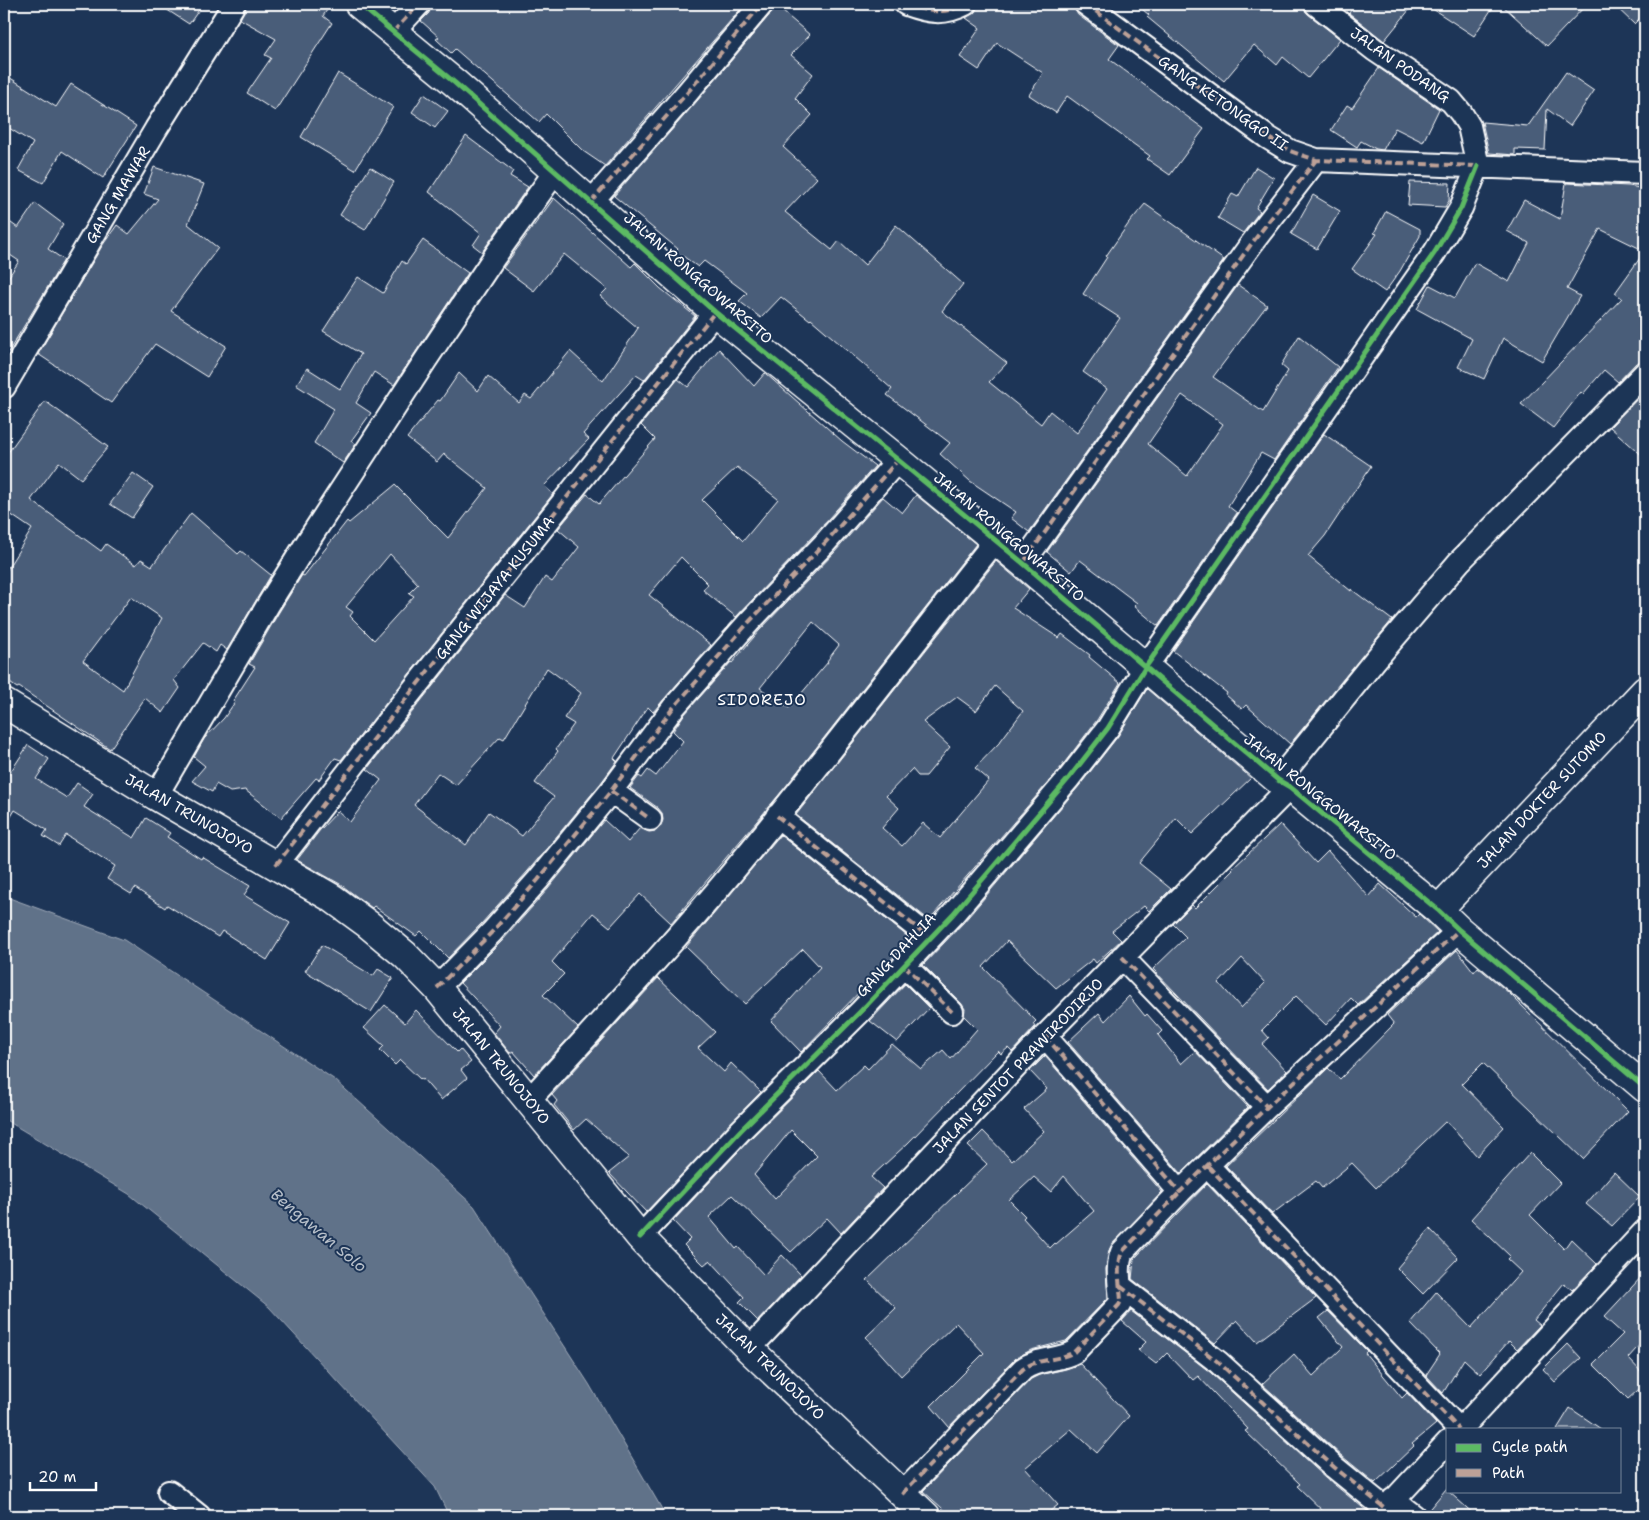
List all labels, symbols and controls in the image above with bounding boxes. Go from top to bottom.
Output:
street label: JALAN PODANG [1346,23,1454,107]
street label: GANG KETONGGO II [1154,51,1292,155]
street label: GANG MAWAR [81,143,155,247]
street label: JALAN RONGGOWARSITO [619,208,777,348]
street label: JALAN RONGGOWARSITO [929,468,1089,606]
street label: GANG WIJAYA KUSUMA [431,512,559,664]
district label: SIDOREJO [717,689,807,710]
street label: JALAN DOKTER SUTOMO [1473,727,1611,873]
street label: JALAN RONGGOWARSITO [1239,729,1401,865]
street label: JALAN TRUNOJOYO [121,769,257,859]
street label: GANG DAHLIA [852,909,940,1001]
street label: JALAN SENTOT PRAWIRODIRJO [928,974,1108,1158]
street label: JALAN TRUNOJOYO [448,1003,554,1129]
water label: Bengawan Solo [266,1184,371,1277]
street label: JALAN TRUNOJOYO [711,1310,829,1424]
legend [1446,1428,1622,1492]
text: Cycle path [1492,1437,1568,1457]
scale bar [30,1460,96,1492]
text: Path [1492,1463,1525,1483]
text: 20 m [38,1467,77,1487]

